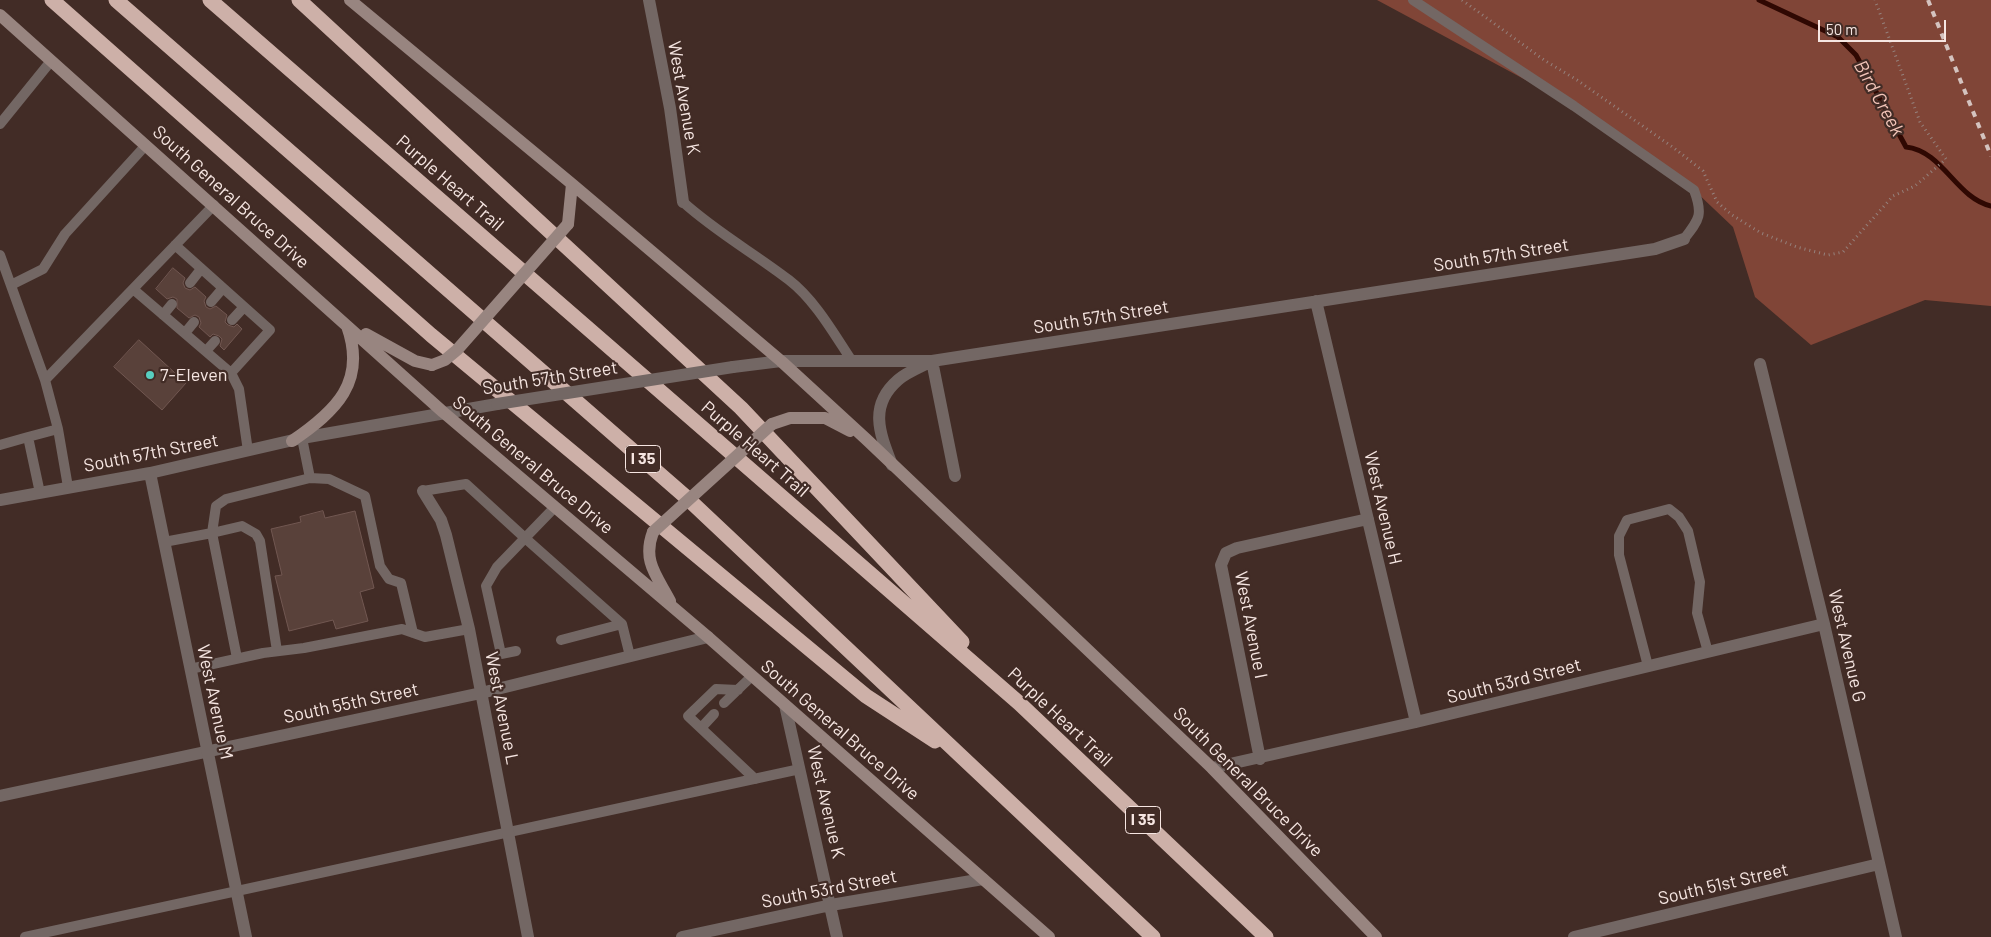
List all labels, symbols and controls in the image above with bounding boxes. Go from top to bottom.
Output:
scale bar [1821,10,1948,42]
text: 50 m [1826,20,1858,38]
street label: West Avenue K [663,40,705,156]
water label: Bird Creek [1849,56,1909,140]
street label: South General Bruce Drive [148,121,314,273]
street label: Purple Heart Trail [392,130,508,236]
street label: South 57th Street [1432,234,1570,276]
street label: South 57th Street [1032,296,1170,338]
street label: South 57th Street [481,357,619,399]
place label: 7-Eleven [160,364,228,386]
marker: 7-Eleven [144,369,156,381]
street label: South General Bruce Drive [448,391,618,539]
street label: Purple Heart Trail [697,396,813,502]
street label: South 57th Street [82,429,220,477]
road number: I 35 [626,446,660,472]
street label: West Avenue H [1359,449,1407,567]
street label: West Avenue I [1230,570,1272,680]
street label: West Avenue G [1824,588,1870,704]
street label: West Avenue M [192,643,238,761]
street label: West Avenue L [481,650,523,766]
street label: South 53rd Street [1445,654,1583,708]
street label: South General Bruce Drive [756,655,924,805]
street label: Purple Heart Trail [1003,663,1117,771]
street label: South 55th Street [282,678,420,728]
street label: South General Bruce Drive [1169,703,1327,861]
street label: West Avenue K [803,744,849,860]
road number: I 35 [1126,806,1160,834]
street label: South 51st Street [1656,859,1790,909]
street label: South 53rd Street [760,865,898,913]

